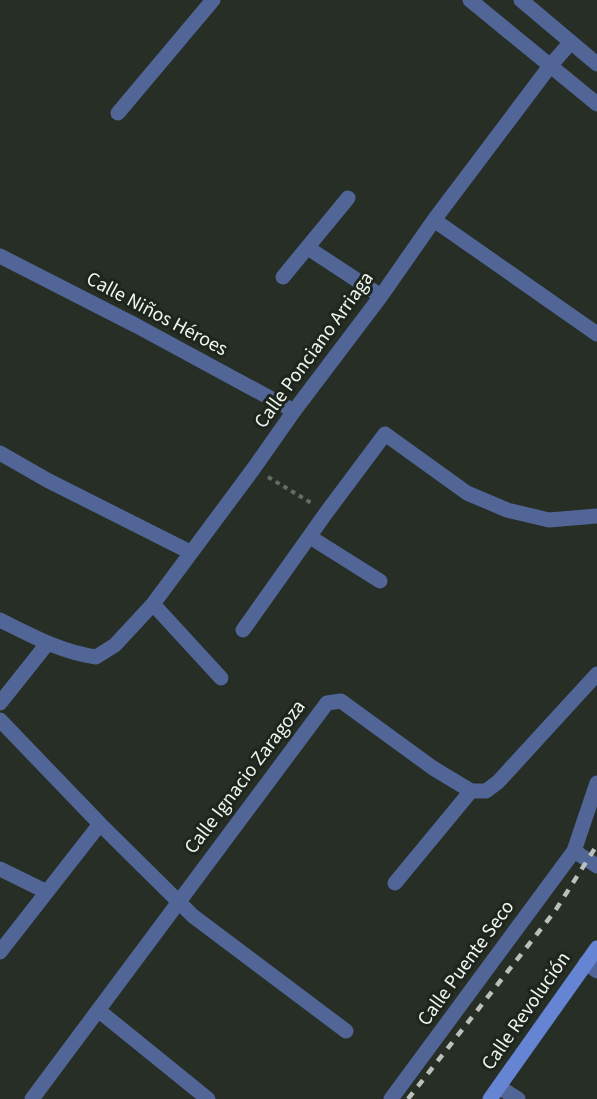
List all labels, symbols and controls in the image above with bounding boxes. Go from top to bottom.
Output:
street label: Calle Niños Héroes [81,265,233,363]
street label: Calle Ponciano Arriaga [248,266,380,434]
street label: Calle Ignacio Zaragoza [178,694,312,860]
street label: Calle Puente Seco [411,894,521,1032]
street label: Calle Revolución [475,946,577,1076]

